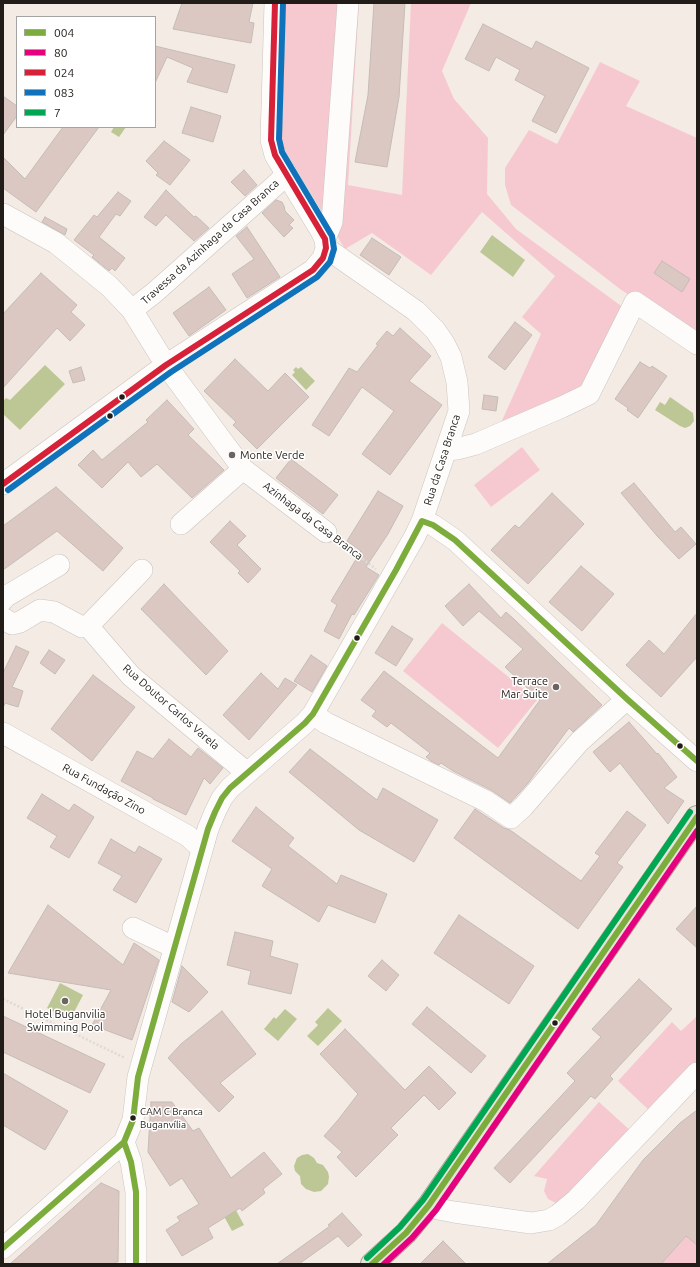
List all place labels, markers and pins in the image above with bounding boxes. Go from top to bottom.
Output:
unlabelled marker [117,392,127,402]
unlabelled marker [105,411,115,421]
place label: Monte Verde [240,448,304,462]
marker: Monte Verde [227,450,237,460]
unlabelled marker [352,633,362,643]
place label: Terrace Mar Suite [501,674,548,700]
marker: Terrace Mar Suite [551,682,561,692]
unlabelled marker [675,741,685,751]
marker: Hotel Buganvilia Swimming Pool [60,996,70,1006]
place label: Hotel Buganvilia Swimming Pool [25,1007,105,1033]
unlabelled marker [550,1018,560,1028]
place label: CAM C Branca Buganvília [140,1106,203,1130]
marker: CAM C Branca Buganvília [128,1113,138,1123]

